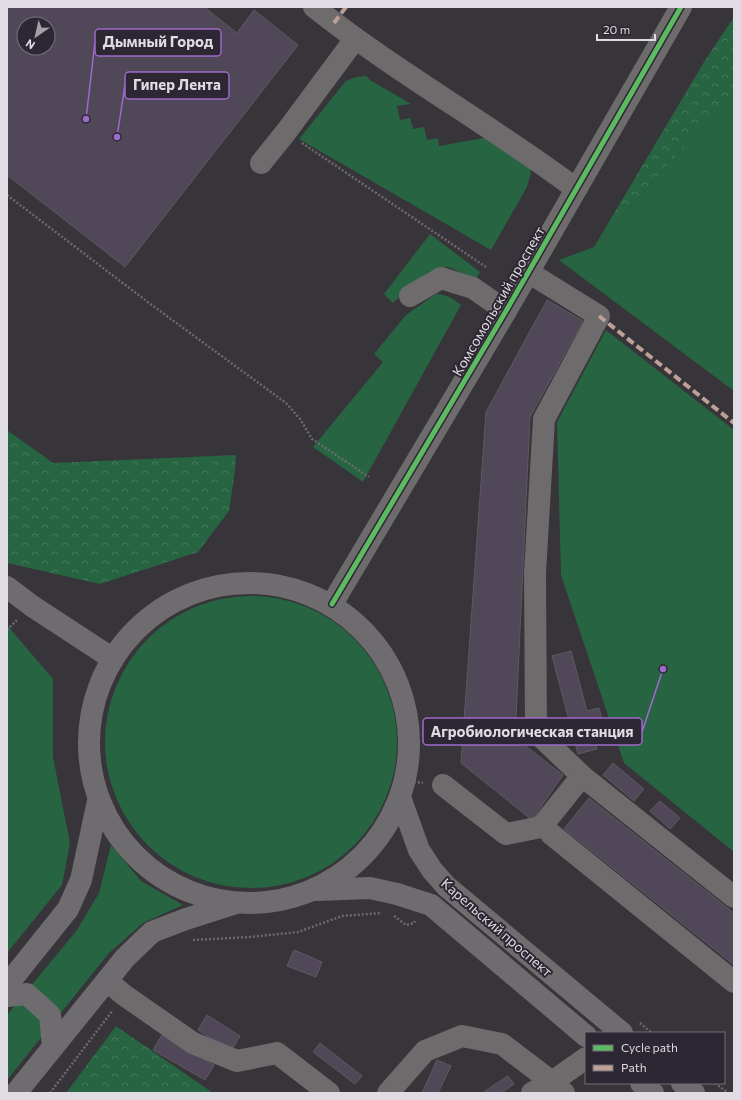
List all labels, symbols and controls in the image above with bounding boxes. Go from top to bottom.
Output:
north arrow [16,16,56,56]
scale bar [597,16,655,42]
text: 20 m [603,22,630,36]
callout: Дымный Город [95,29,221,56]
text: Дымный Город [103,32,214,50]
text: N [23,37,37,52]
callout: Гипер Лента [125,72,229,99]
text: Гипер Лента [133,75,221,93]
street label: Комсомольский проспект [448,223,548,379]
callout: Агробиологическая станция [423,718,642,745]
text: Агробиологическая станция [430,722,634,740]
street label: Карельский проспект [438,874,556,980]
legend [585,1032,725,1084]
text: Cycle path [621,1040,678,1054]
text: Path [621,1060,647,1074]

